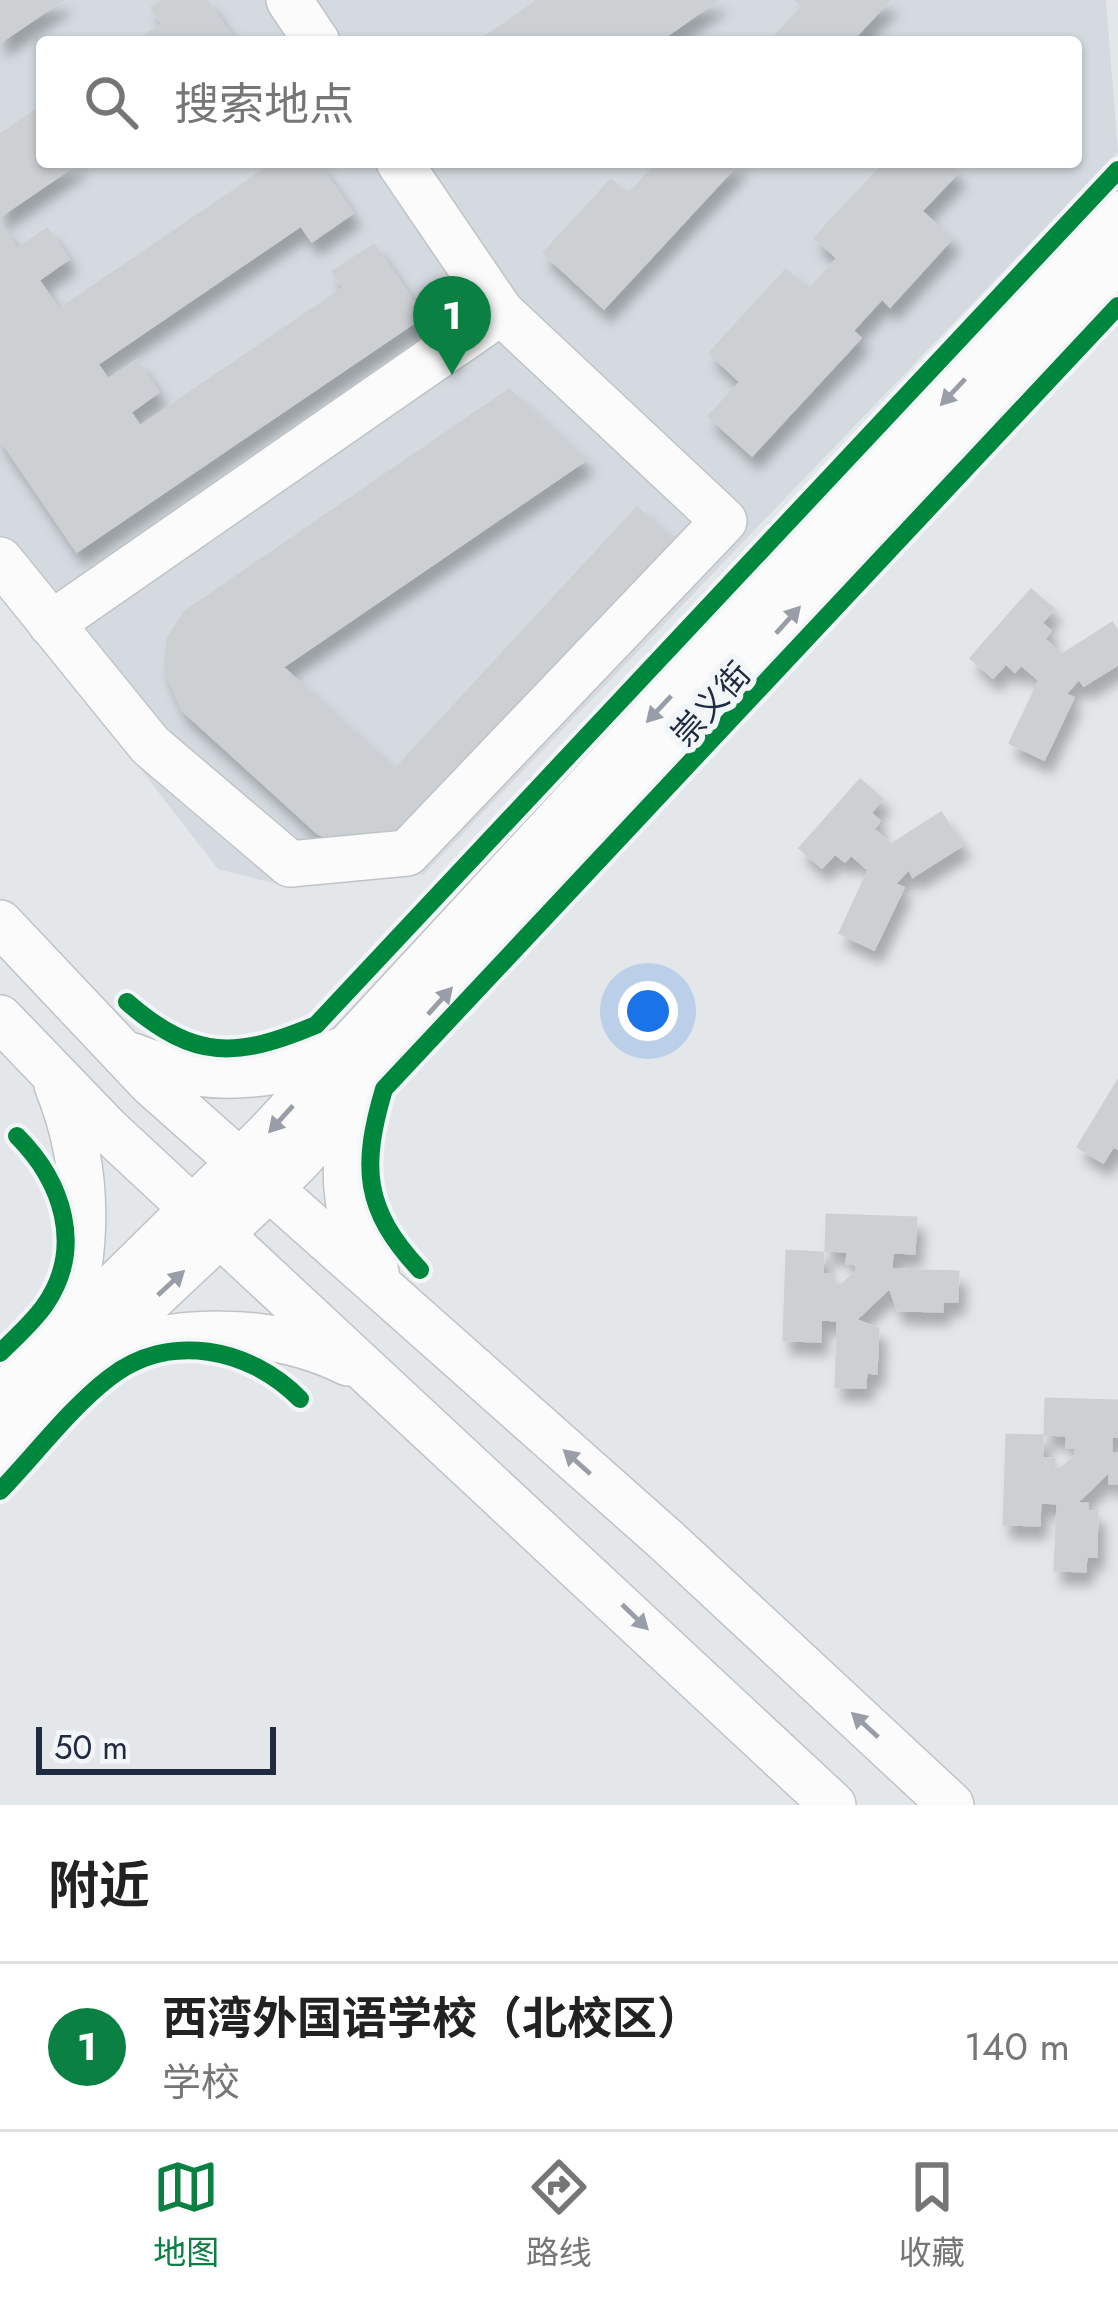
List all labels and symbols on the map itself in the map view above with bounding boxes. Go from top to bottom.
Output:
pin: 1 [413,276,491,375]
one-way arrow [940,377,967,406]
one-way arrow [774,606,801,635]
street label: 崇义街 [660,651,762,757]
one-way arrow [646,694,674,723]
your location [618,981,678,1041]
one-way arrow [426,987,453,1016]
one-way arrow [268,1105,295,1134]
one-way arrow [156,1270,185,1297]
one-way arrow [563,1449,592,1476]
one-way arrow [620,1602,649,1630]
one-way arrow [851,1712,880,1740]
scale bar [36,1721,276,1774]

